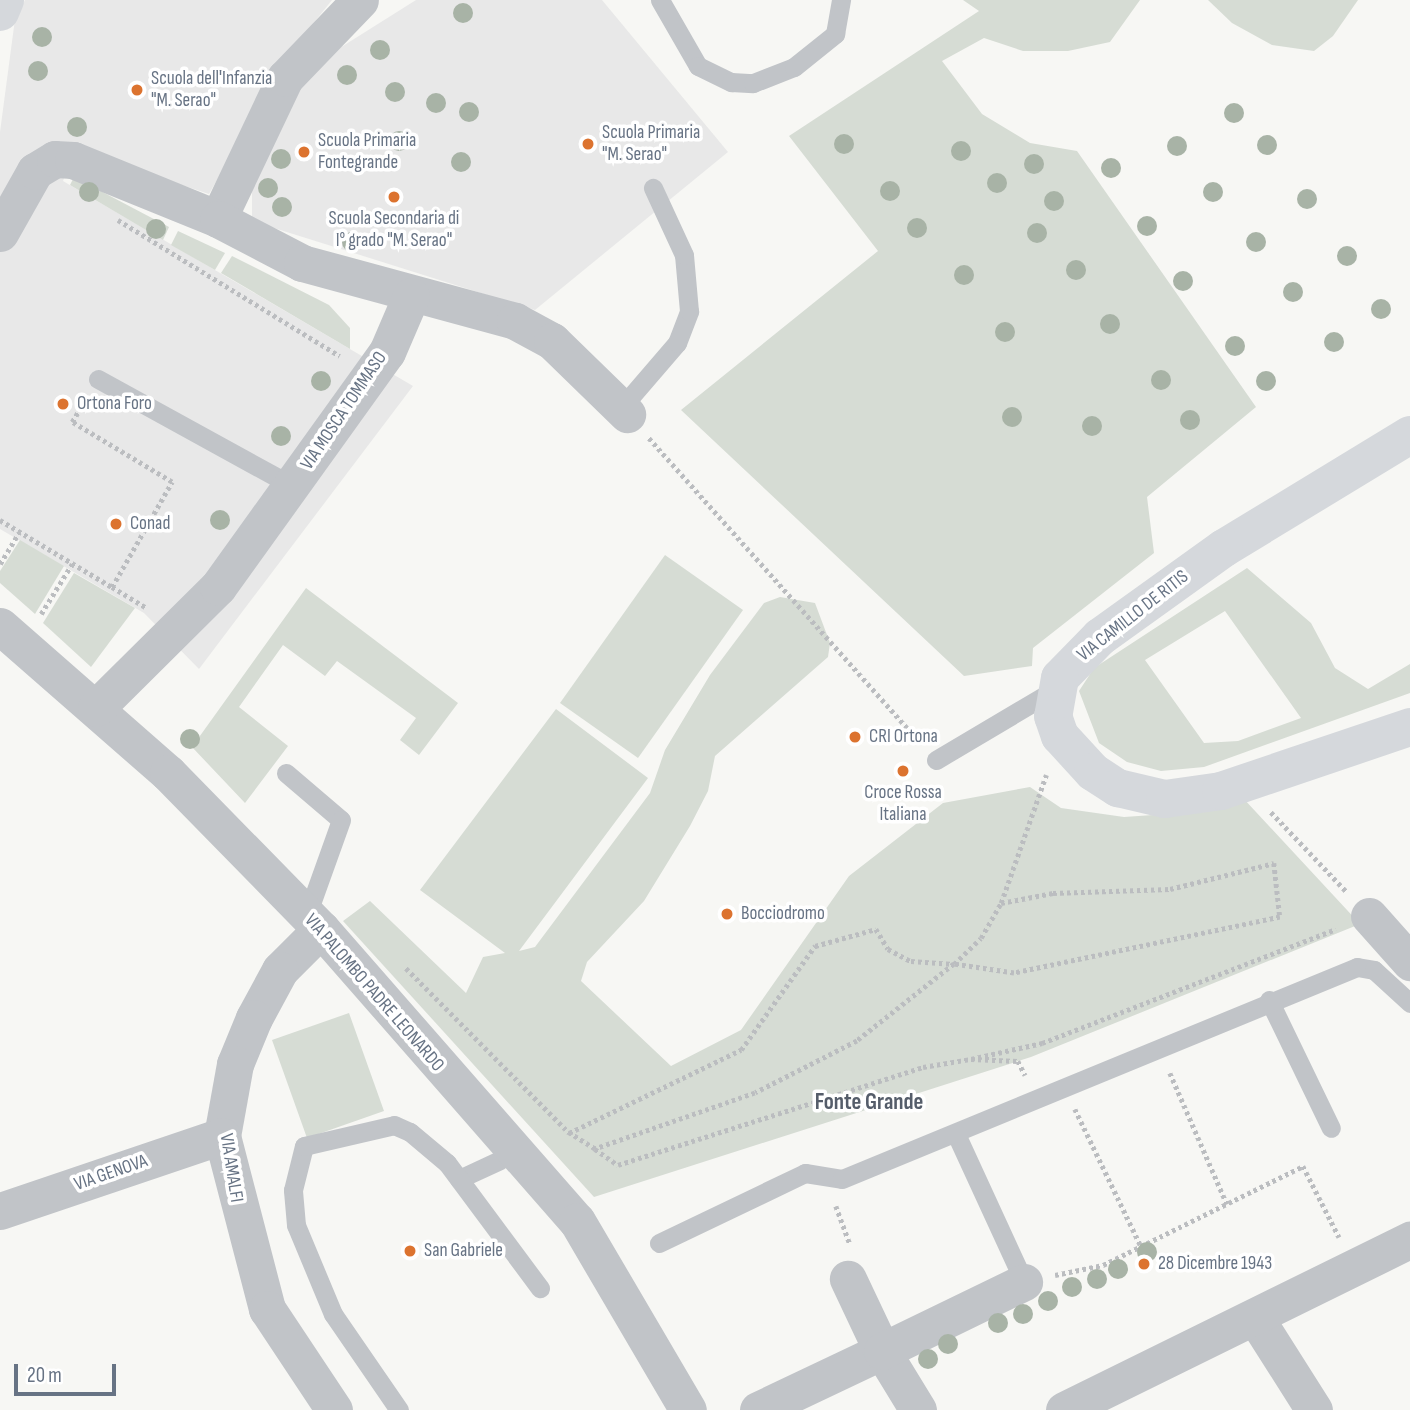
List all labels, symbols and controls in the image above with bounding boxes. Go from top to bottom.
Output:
place label: Scuola dell'Infanzia "M. Serao" [151,68,272,112]
marker: Scuola dell'Infanzia "M. Serao" [129,82,145,98]
place label: Scuola Primaria "M. Serao" [602,122,700,166]
place label: Scuola Primaria Fontegrande [318,130,416,174]
marker: Scuola Primaria "M. Serao" [580,136,596,152]
marker: Scuola Primaria Fontegrande [296,144,312,160]
marker: Scuola Secondaria di I° grado "M. Serao" [386,189,402,205]
place label: Scuola Secondaria di I° grado "M. Serao" [329,208,459,252]
street label: VIA MOSCA TOMMASO [296,348,392,474]
place label: Ortona Foro [77,393,152,415]
marker: Ortona Foro [55,396,71,412]
place label: Conad [130,513,170,535]
marker: Conad [108,516,124,532]
street label: VIA CAMILLO DE RITIS [1073,566,1193,666]
place label: CRI Ortona [869,726,938,748]
marker: CRI Ortona [847,729,863,745]
marker: Croce Rossa Italiana [895,763,911,779]
place label: Croce Rossa Italiana [864,782,942,826]
place label: Bocciodromo [741,903,825,925]
marker: Bocciodromo [719,906,735,922]
street label: VIA PALOMBO PADRE LEONARDO [299,910,449,1076]
district label: Fonte Grande [815,1088,923,1116]
street label: VIA AMALFI [214,1132,248,1204]
street label: VIA GENOVA [71,1150,151,1196]
place label: San Gabriele [424,1240,503,1262]
marker: San Gabriele [402,1243,418,1259]
place label: 28 Dicembre 1943 [1158,1253,1272,1275]
marker: 28 Dicembre 1943 [1136,1256,1152,1272]
scale bar [18,1350,119,1394]
text: 20 m [27,1363,62,1388]

